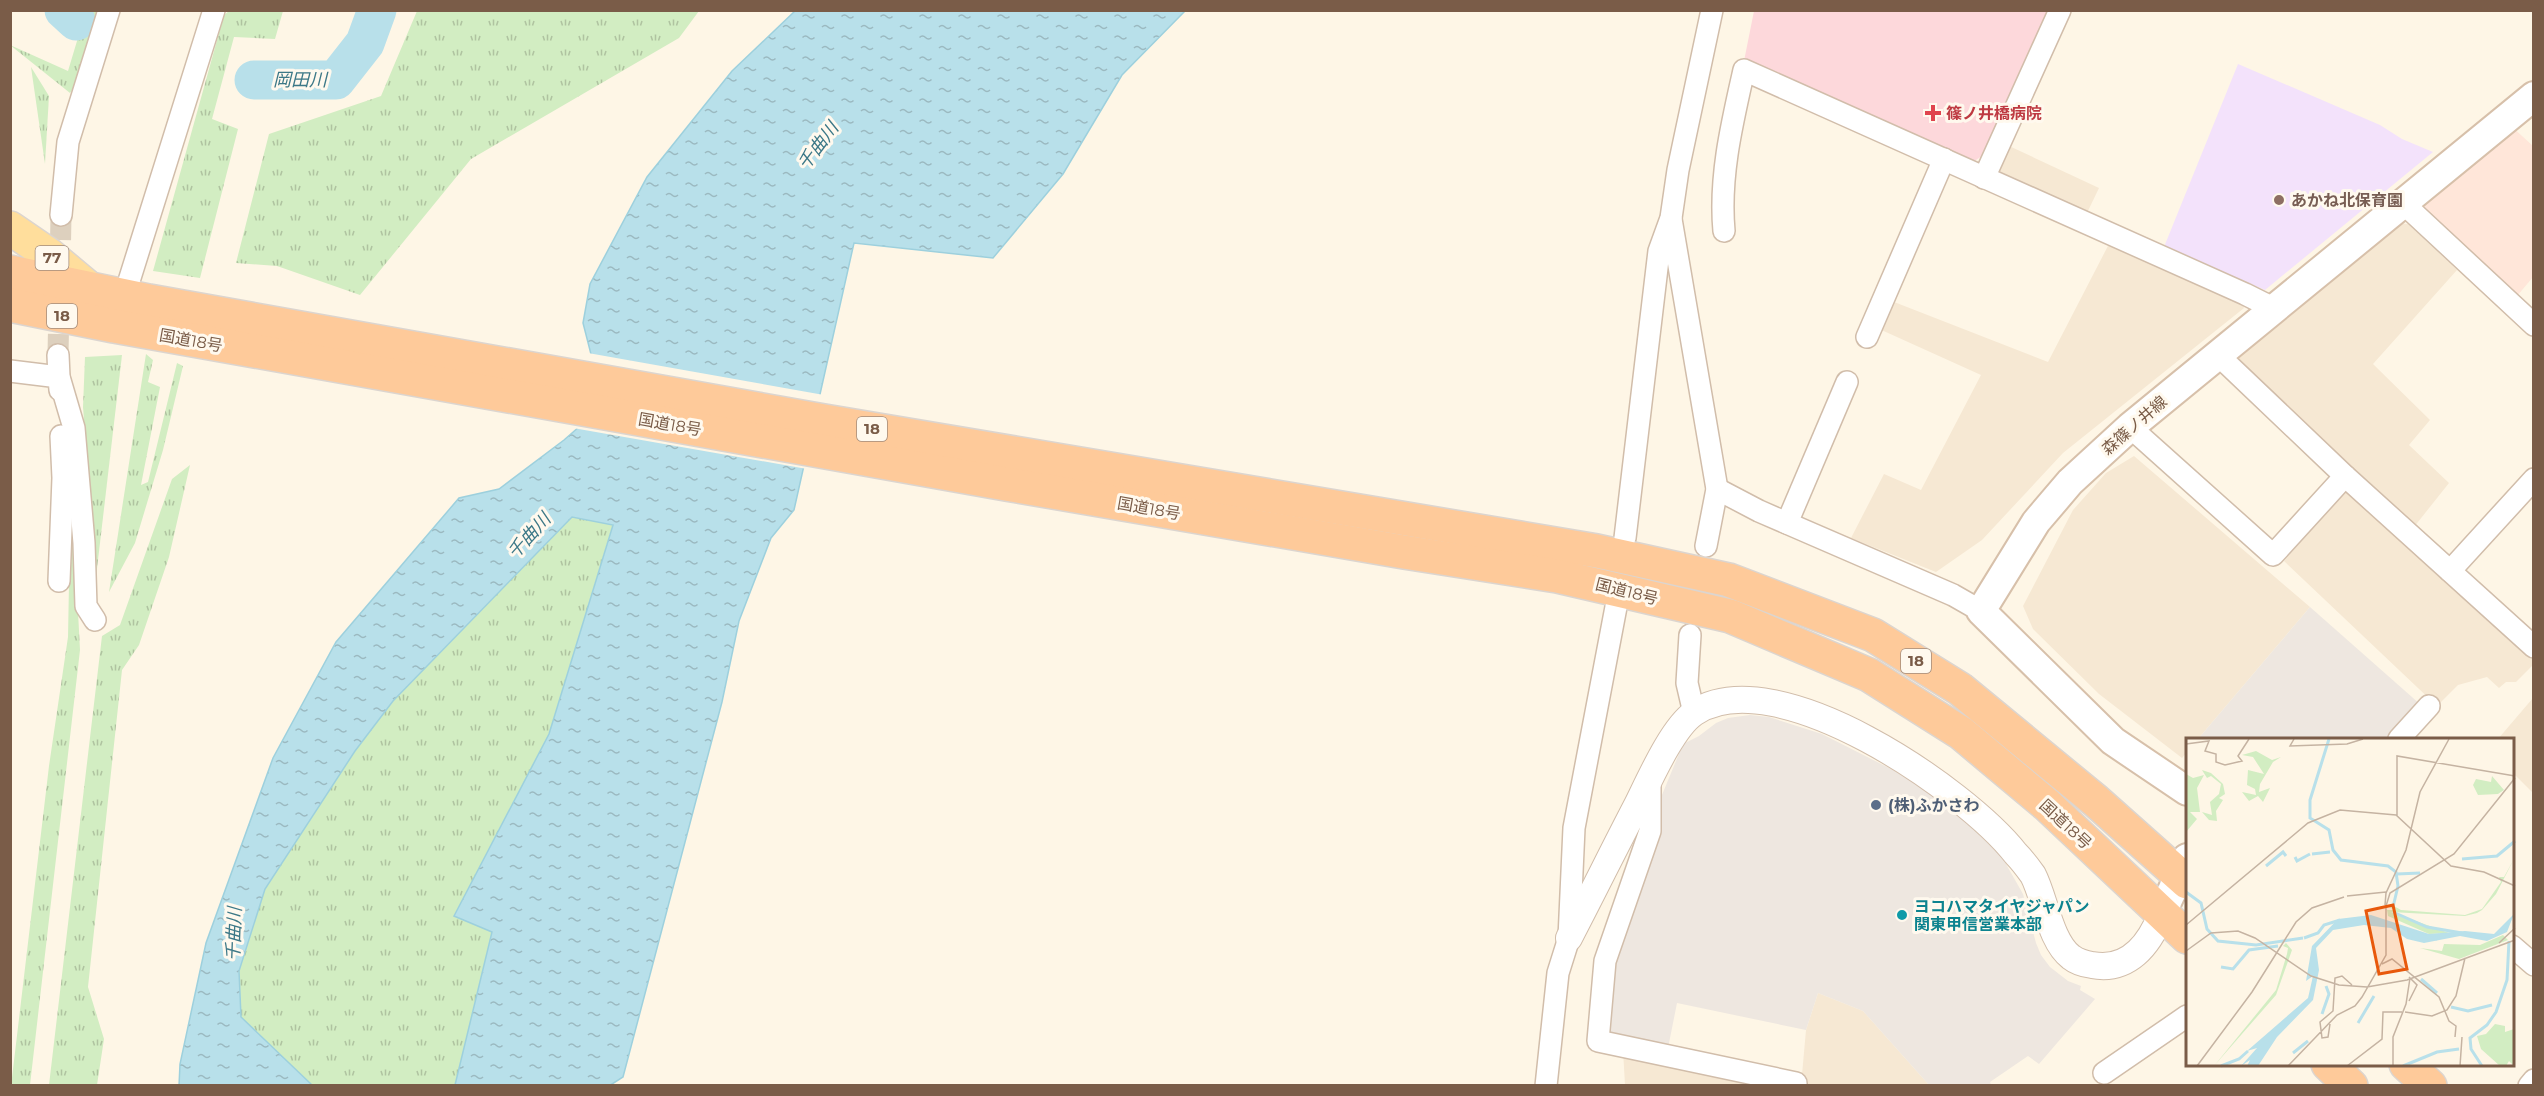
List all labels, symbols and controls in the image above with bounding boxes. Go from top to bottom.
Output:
water label: 岡田川 [273,69,329,91]
marker: 篠ノ井橋病院 [1924,104,1942,122]
place label: 篠ノ井橋病院 [1946,104,2042,123]
water label: 千曲川 [793,116,844,174]
place label: あかね北保育園 [2291,191,2403,210]
marker: あかね北保育園 [2272,193,2286,207]
road number: 77 [36,246,68,270]
road number: 18 [47,304,77,328]
street label: 国道18号 [158,326,224,355]
street label: 森篠ノ井線 [2098,392,2171,459]
street label: 国道18号 [637,410,703,439]
road number: 18 [857,417,887,441]
street label: 国道18号 [1116,494,1182,523]
water label: 千曲川 [503,507,557,563]
street label: 国道18号 [1594,575,1660,608]
road number: 18 [1901,649,1931,673]
inset map [2186,738,2514,1066]
place label: (株)ふかさわ [1888,796,1979,815]
street label: 国道18号 [2036,796,2096,853]
marker: (株)ふかさわ [1869,798,1883,812]
place label: ヨコハマタイヤジャパン 関東甲信営業本部 [1914,897,2090,934]
water label: 千曲川 [222,905,246,961]
marker: ヨコハマタイヤジャパン 関東甲信営業本部 [1895,908,1909,922]

